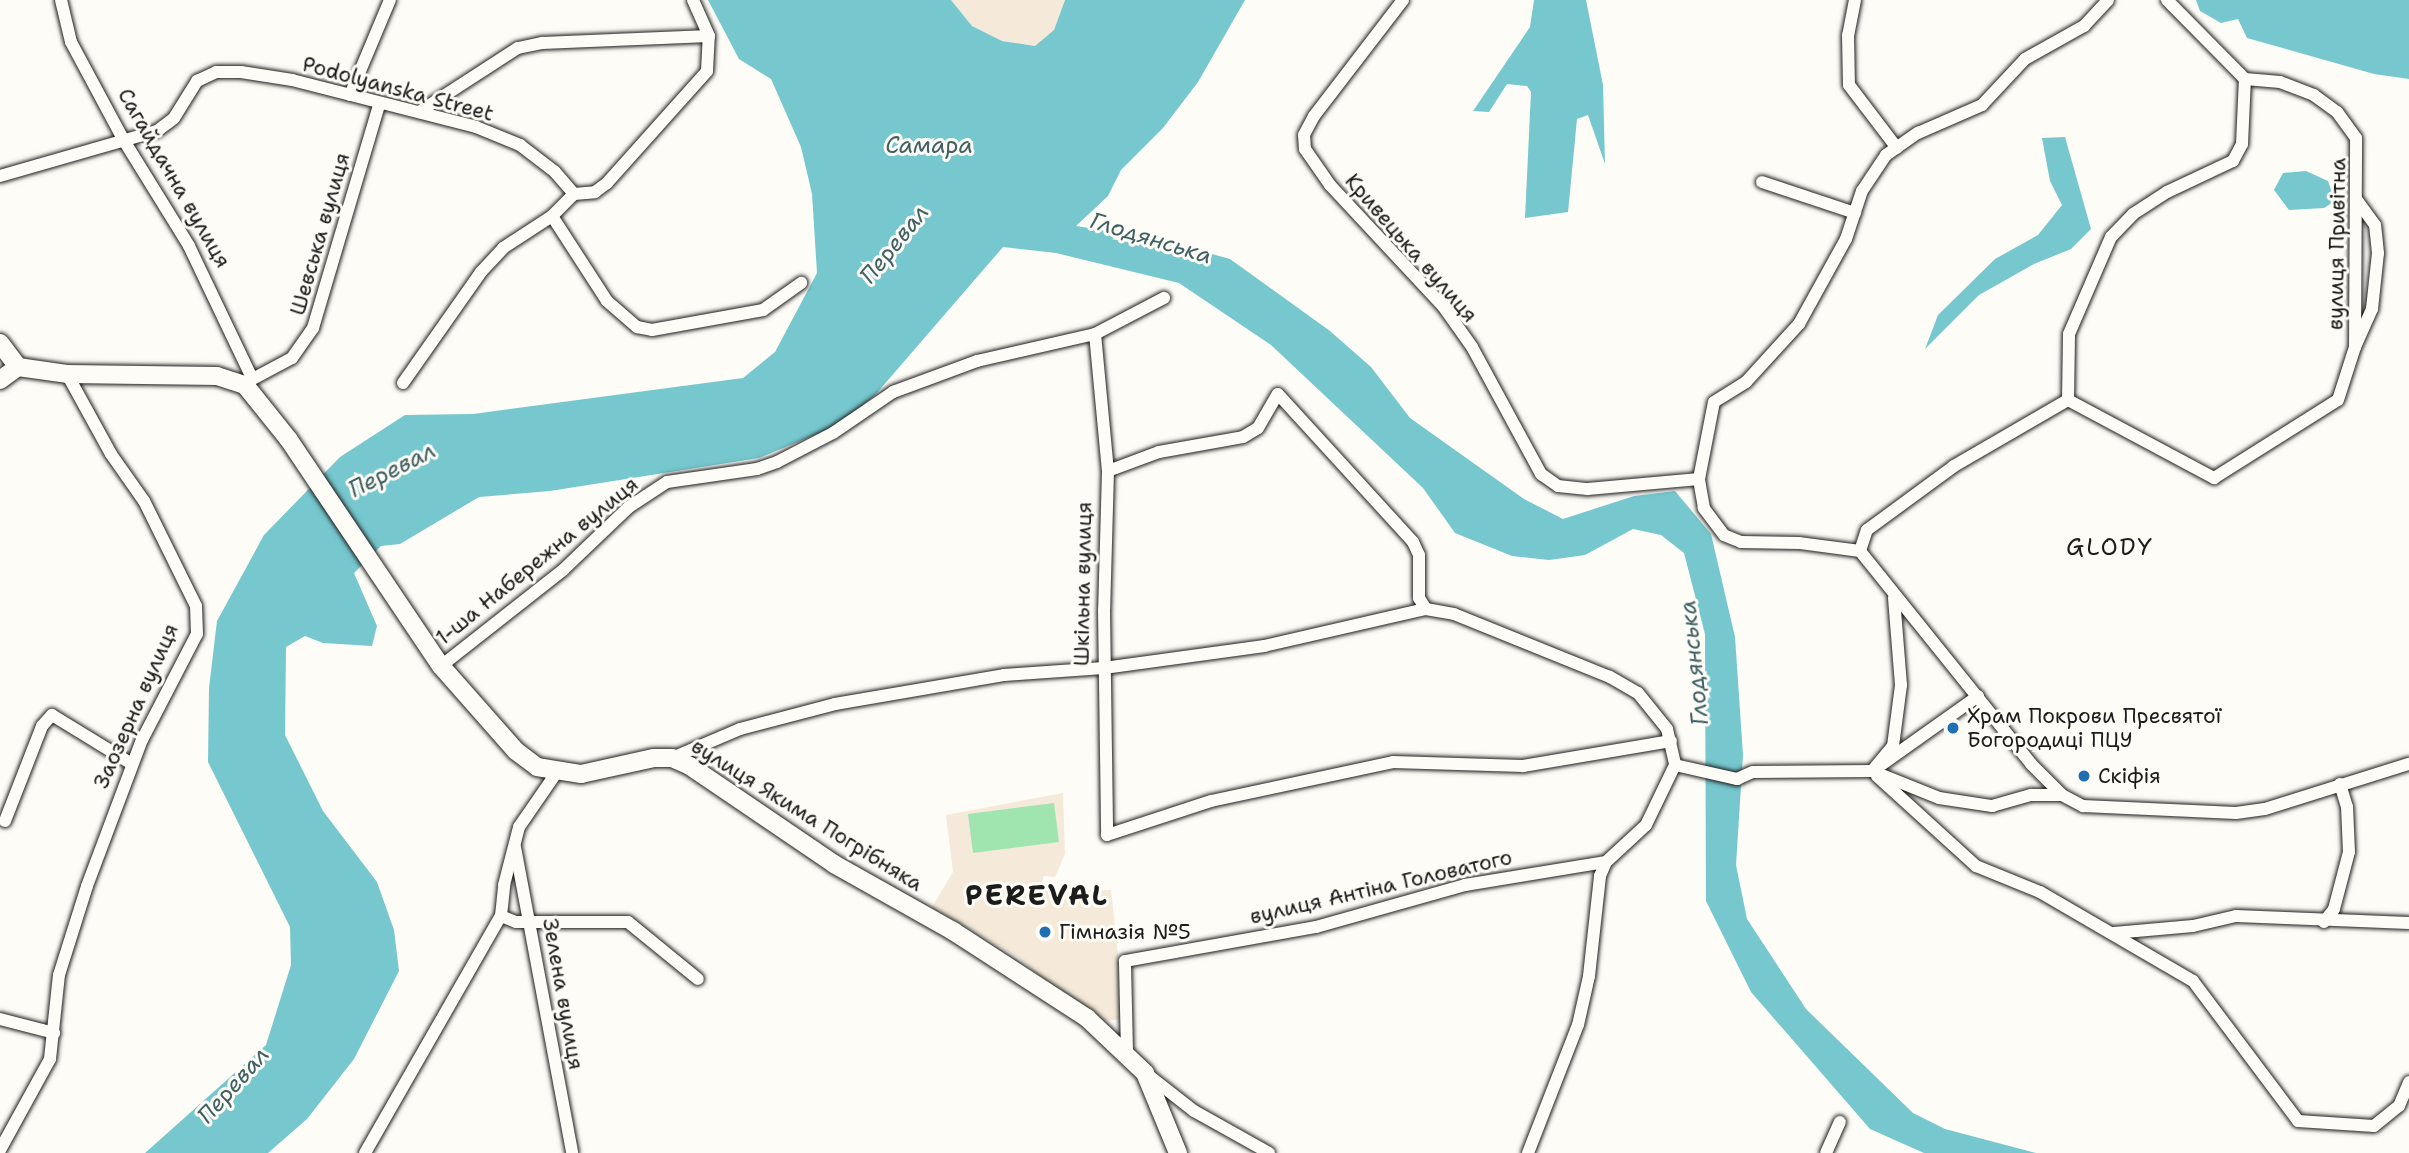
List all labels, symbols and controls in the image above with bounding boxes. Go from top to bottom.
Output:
street label: Podolyanska Street [300,51,496,127]
street label: Сагайдачна вулиця [112,84,236,272]
water label: Самара [885,131,973,159]
street label: Шевська вулиця [285,150,355,318]
street label: вулиця Привітна [2323,158,2351,330]
street label: Кривецька вулиця [1340,169,1482,327]
water label: Перевал [854,199,934,289]
water label: Глодянська [1087,206,1215,270]
water label: Перевал [344,436,440,504]
street label: 1-ша Набережна вулиця [431,472,643,650]
street label: Шкільна вулиця [1069,502,1097,666]
district label: GLODY [2067,534,2153,562]
water label: Глодянська [1674,599,1714,727]
street label: Заозерна вулиця [88,620,184,792]
place label: Храм Покрови Пресвятої Богородиці ПЦУ [1967,703,2221,753]
marker: Храм Покрови Пресвятої Богородиці ПЦУ [1945,720,1961,736]
street label: вулиця Якима Погрібняка [687,733,927,897]
place label: Скіфія [2098,763,2161,789]
marker: Скіфія [2076,768,2092,784]
street label: вулиця Антіна Головатого [1247,845,1515,929]
district label: PEREVAL [966,878,1108,912]
street label: Зелена вулиця [537,916,589,1072]
place label: Гімназія №5 [1059,919,1191,945]
marker: Гімназія №5 [1037,924,1053,940]
water label: Перевал [191,1041,275,1129]

